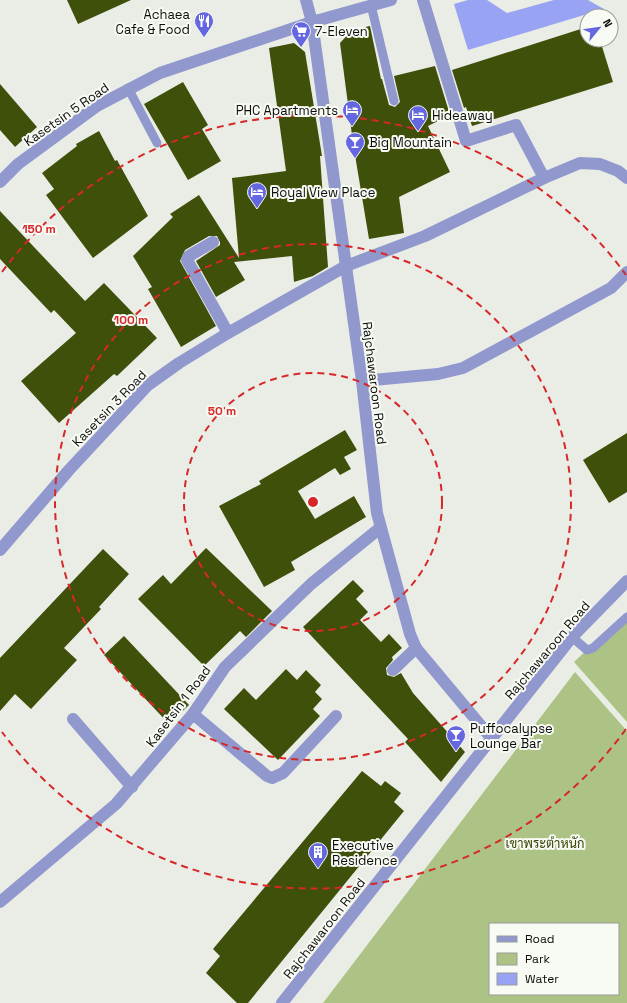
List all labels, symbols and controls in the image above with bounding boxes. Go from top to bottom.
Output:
place label: Achaea Cafe & Food [116,6,191,38]
north arrow [579,8,619,48]
restaurant icon: Achaea Cafe & Food [193,10,215,38]
text: N [600,17,616,30]
supermarket icon: 7-Eleven [290,20,312,48]
place label: 7-Eleven [315,23,368,40]
street label: Kasetsin 5 Road [20,79,112,150]
hotel icon: PHC Apartments [341,99,363,127]
place label: PHC Apartments [236,102,338,119]
hotel icon: Hideaway [407,104,429,132]
place label: Hideaway [432,107,493,124]
bar icon: Big Mountain [344,131,366,159]
place label: Big Mountain [369,134,452,151]
hotel icon: Royal View Place [246,181,268,209]
place label: Royal View Place [271,184,375,201]
text: 150 m [22,221,56,237]
text: 100 m [114,312,148,328]
street label: Rajchawaroon Road [359,321,390,445]
street label: Kasetsin 3 Road [68,366,150,450]
text: 50 m [208,403,236,419]
centre of rings [306,495,320,509]
street label: Rajchawaroon Road [501,597,594,703]
street label: Kasetsin 1 Road [142,662,215,750]
place label: Puffocalypse Lounge Bar [470,720,553,752]
bar icon: Puffocalypse Lounge Bar [445,724,467,752]
park label: เขาพระตำหนัก [506,835,584,852]
place label: Executive Residence [332,837,397,869]
building icon: Executive Residence [307,841,329,869]
street label: Rajchawaroon Road [280,874,369,982]
legend [489,923,619,995]
text: Road [525,931,554,947]
text: Park [525,951,550,967]
text: Water [525,971,559,987]

